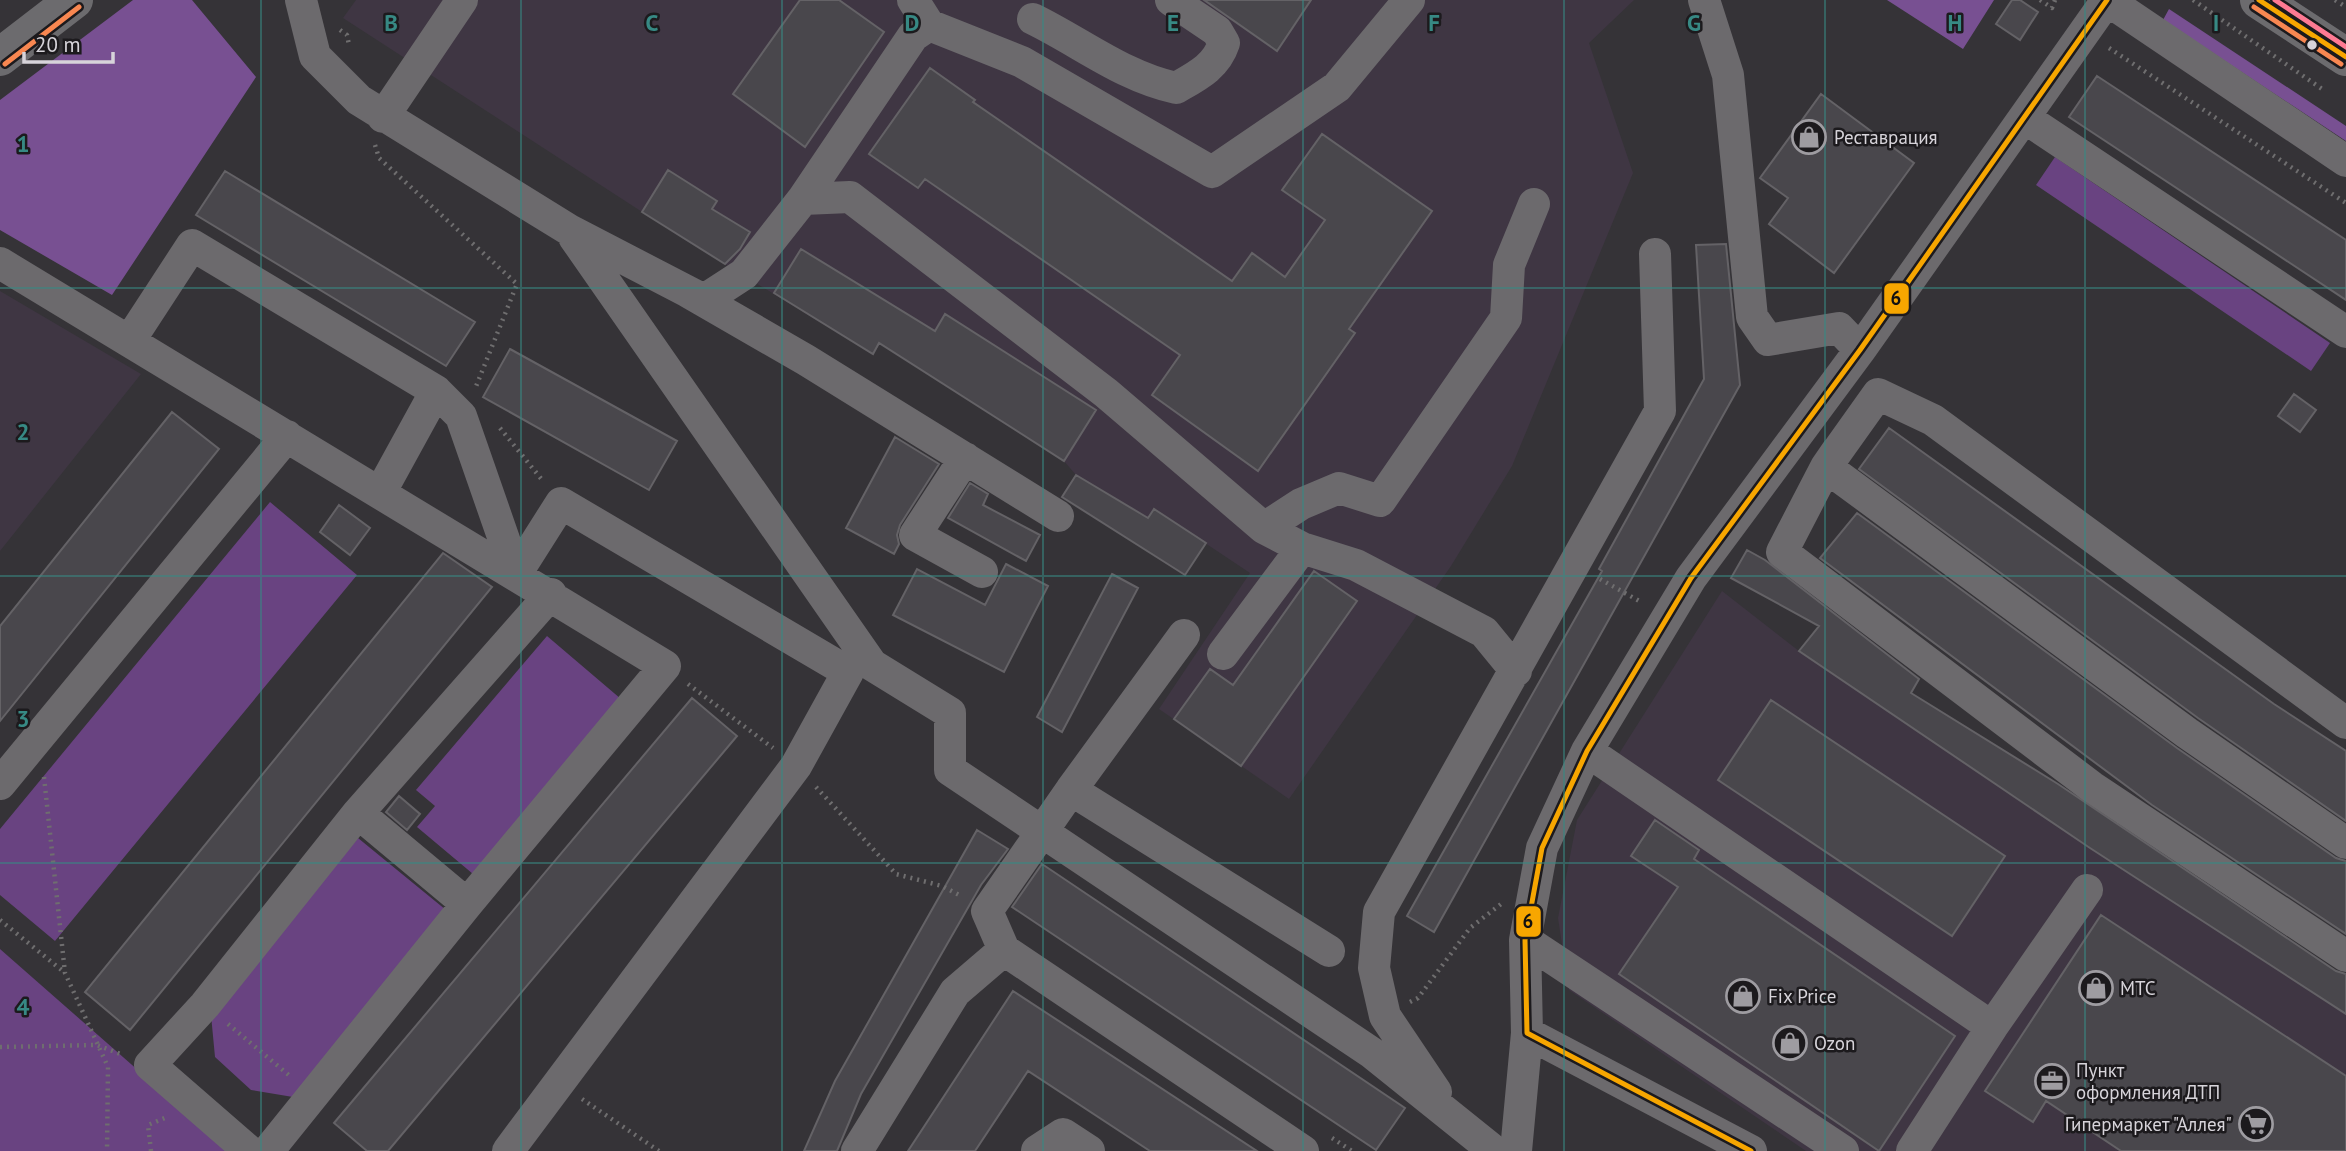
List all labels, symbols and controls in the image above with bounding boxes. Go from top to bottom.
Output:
text: B [384,8,398,37]
text: C [646,8,659,37]
text: D [905,8,919,37]
text: E [1167,8,1179,37]
text: F [1428,8,1440,37]
text: G [1687,8,1701,37]
text: H [1948,8,1962,37]
text: I [2213,8,2219,37]
scale bar [24,21,114,65]
text: 20 m [35,31,81,58]
unlabelled marker [2305,38,2319,52]
shop icon: Реставрация [1790,118,1828,156]
place label: Реставрация [1834,125,1938,149]
text: 1 [16,129,30,158]
line badge: 6 [1883,282,1910,315]
text: 6 [1891,286,1901,310]
text: 2 [16,417,30,446]
text: 3 [16,704,30,733]
line badge: 6 [1515,905,1542,938]
text: 6 [1523,909,1533,933]
shop icon: МТС [2077,969,2115,1007]
place label: МТС [2120,976,2156,1000]
shop icon: Fix Price [1724,977,1762,1015]
place label: Fix Price [1768,984,1837,1008]
text: 4 [16,992,30,1021]
shop icon: Ozon [1771,1024,1809,1062]
place label: Ozon [1814,1031,1855,1055]
place label: Пункт оформления ДТП [2076,1058,2220,1104]
office icon: Пункт оформления ДТП [2033,1062,2071,1100]
supermarket icon: Гипермаркет "Аллея" [2237,1105,2275,1143]
place label: Гипермаркет "Аллея" [2065,1112,2232,1136]

